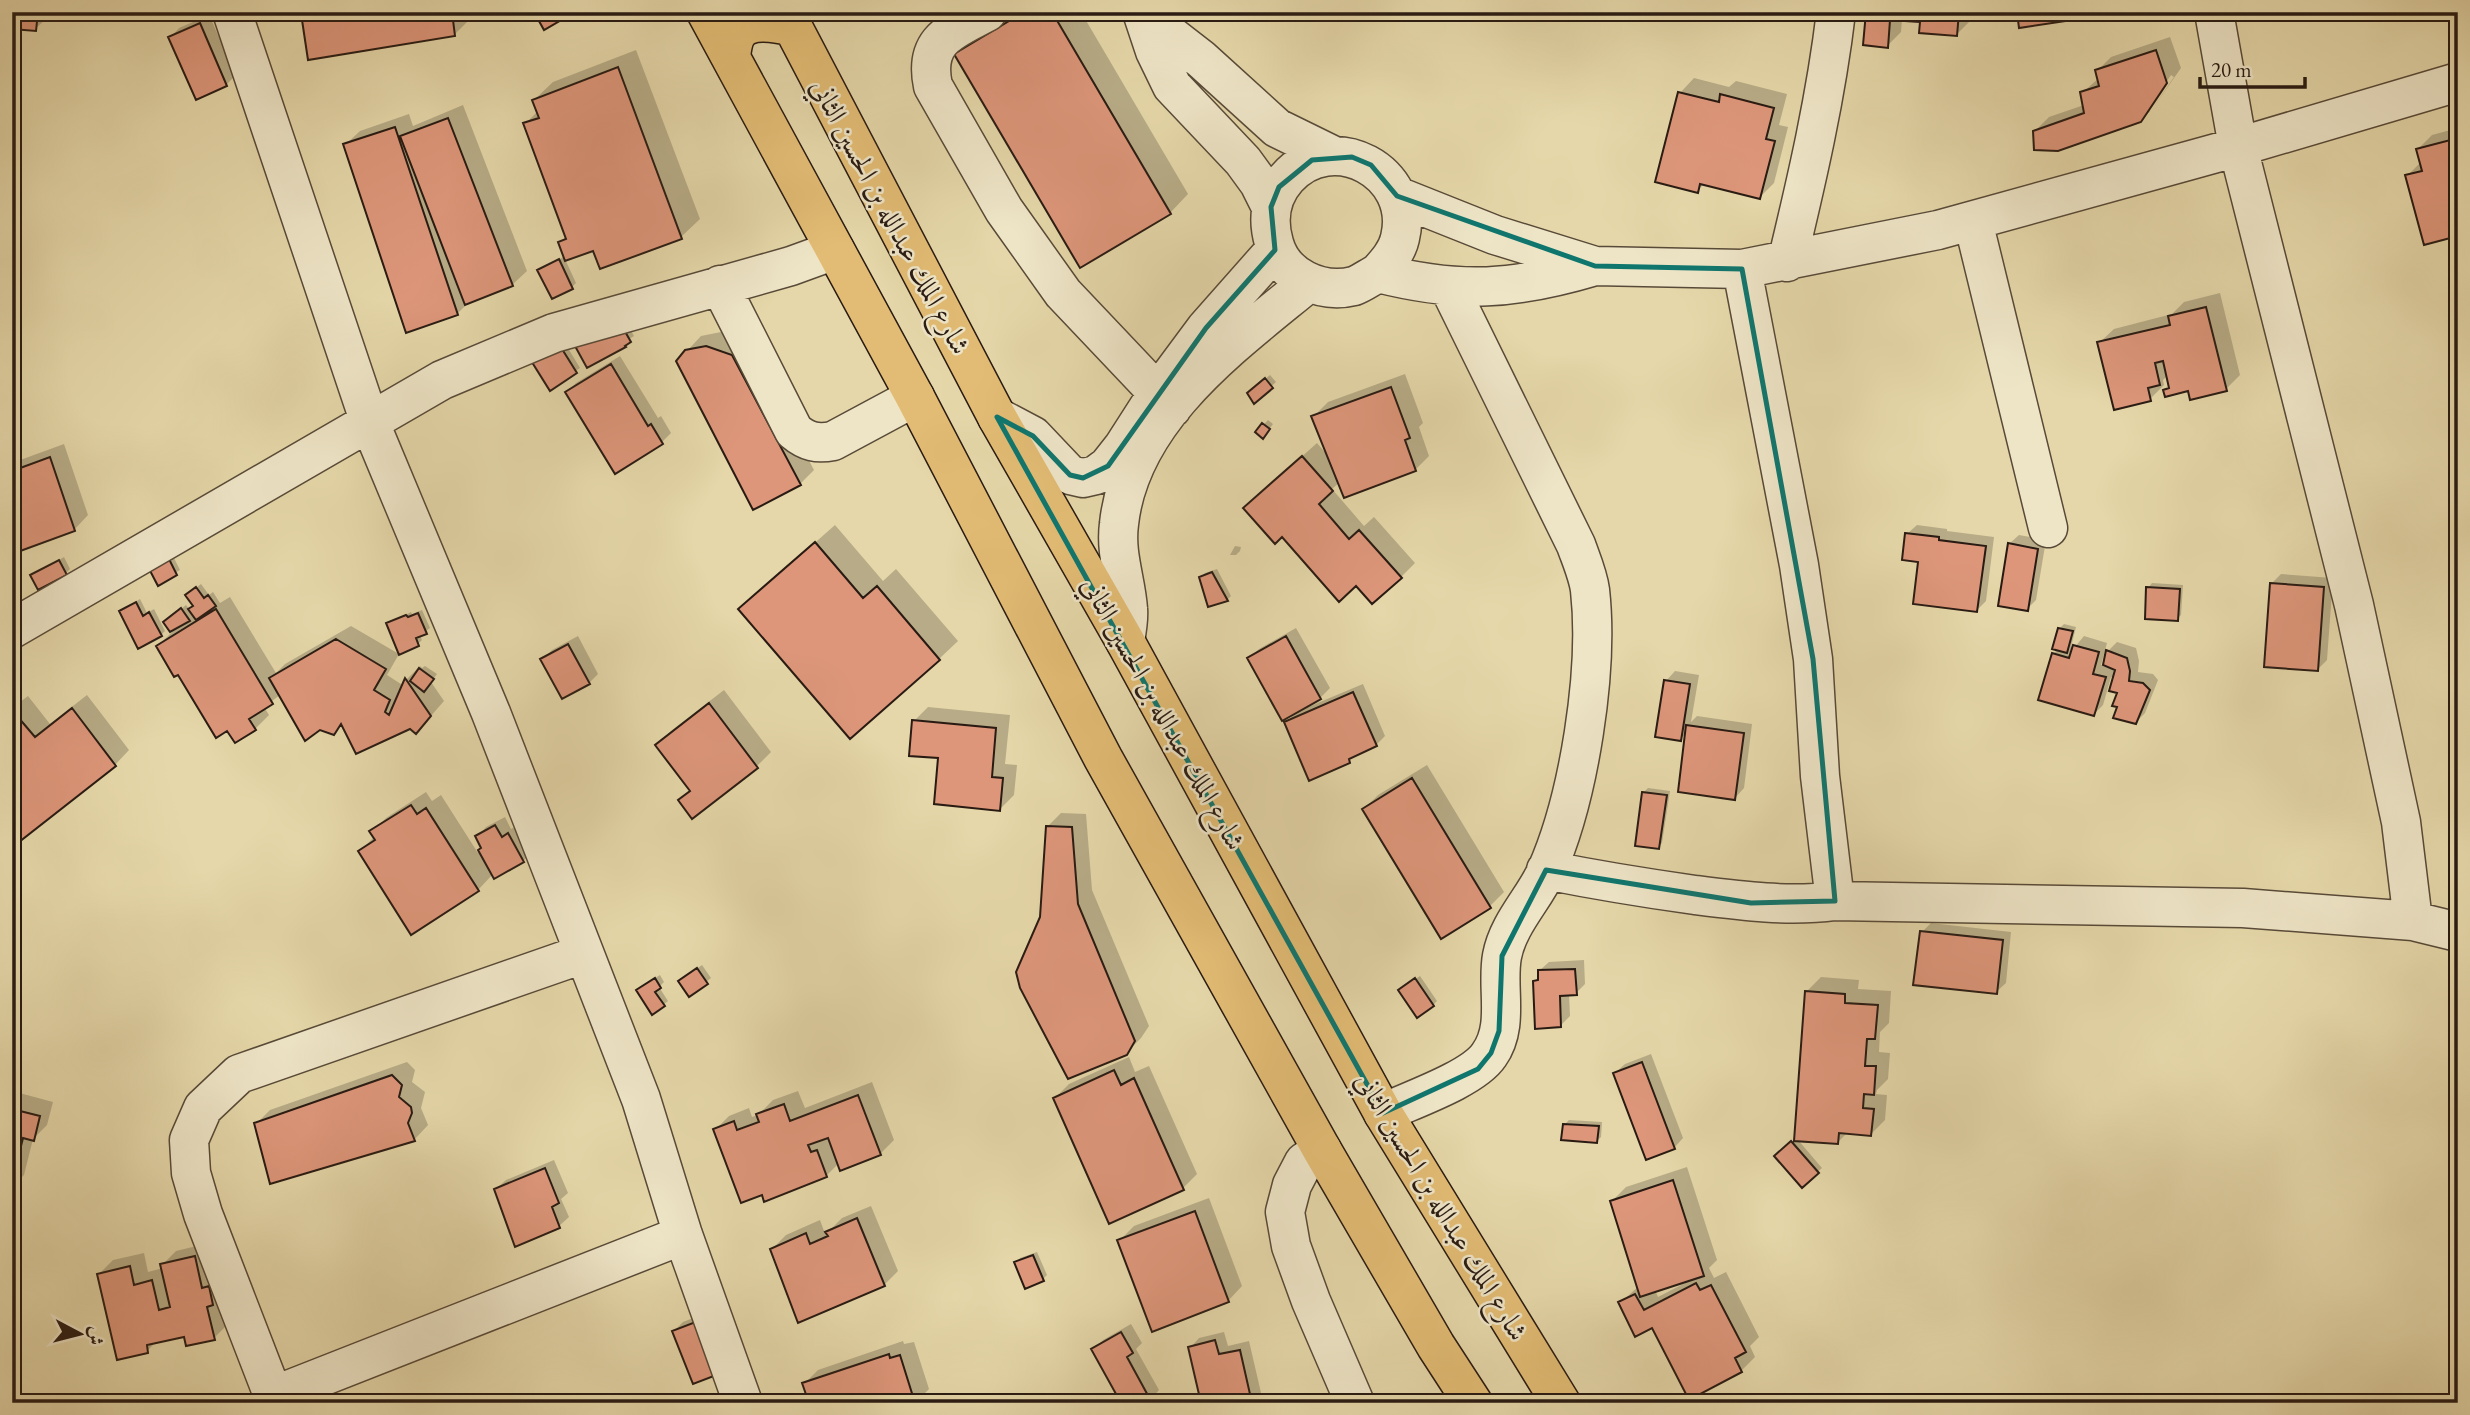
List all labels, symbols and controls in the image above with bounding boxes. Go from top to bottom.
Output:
scale bar [2200,46,2306,90]
text: 20 m [2211,56,2252,83]
street label: شارع الملك عبدالله بن الحسين الثاني [798,72,979,363]
street label: شارع الملك عبدالله بن الحسين الثاني [1068,570,1254,859]
street label: شارع الملك عبدالله بن الحسين الثاني [1342,1065,1537,1350]
north arrow [46,1300,116,1370]
text: ش [83,1325,110,1347]

